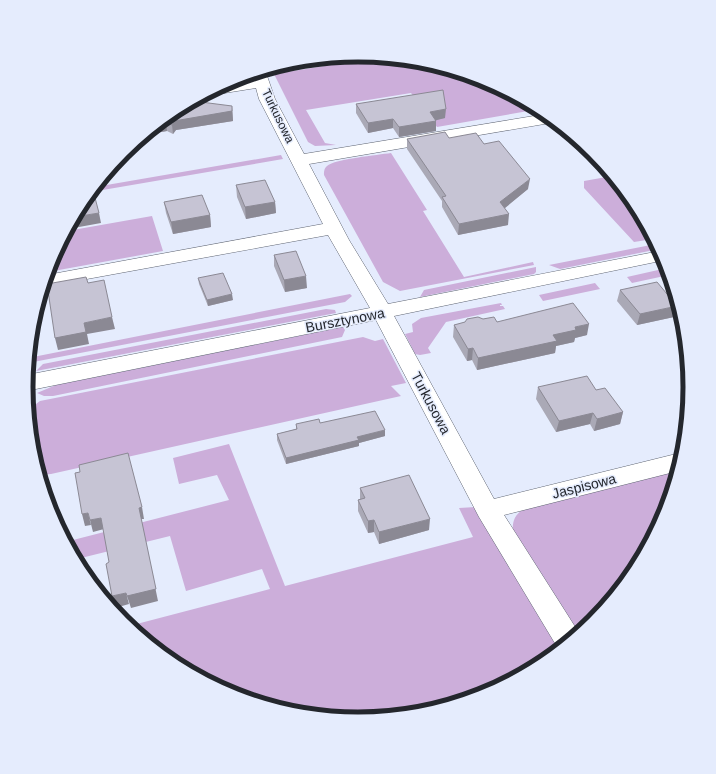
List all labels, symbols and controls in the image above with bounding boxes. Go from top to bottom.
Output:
street label: Turkusowa [259,87,297,146]
street label: Bursztynowa [304,304,386,336]
street label: Turkusowa [408,369,454,437]
street label: Jaspisowa [550,470,618,502]

